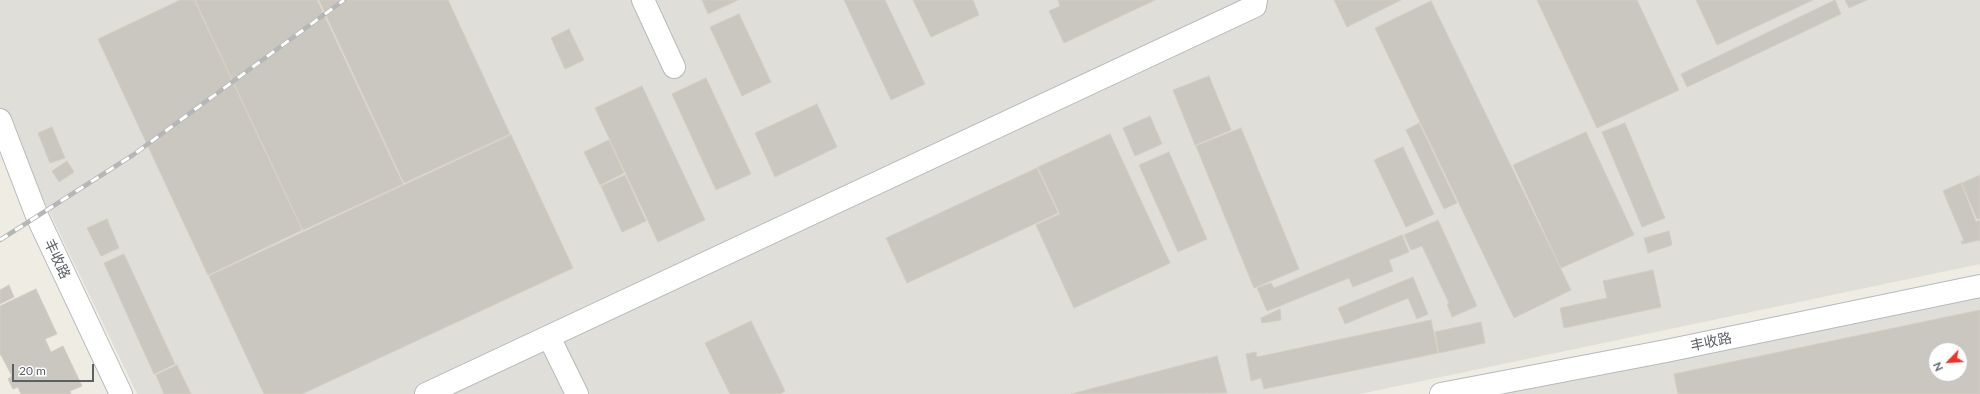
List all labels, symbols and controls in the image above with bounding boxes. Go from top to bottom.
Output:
street label: 丰收路 [41,236,73,282]
street label: 丰收路 [1689,329,1733,355]
north arrow [1928,342,1968,382]
scale bar [14,356,96,382]
text: N [1930,360,1945,373]
text: 20 m [19,363,46,378]

